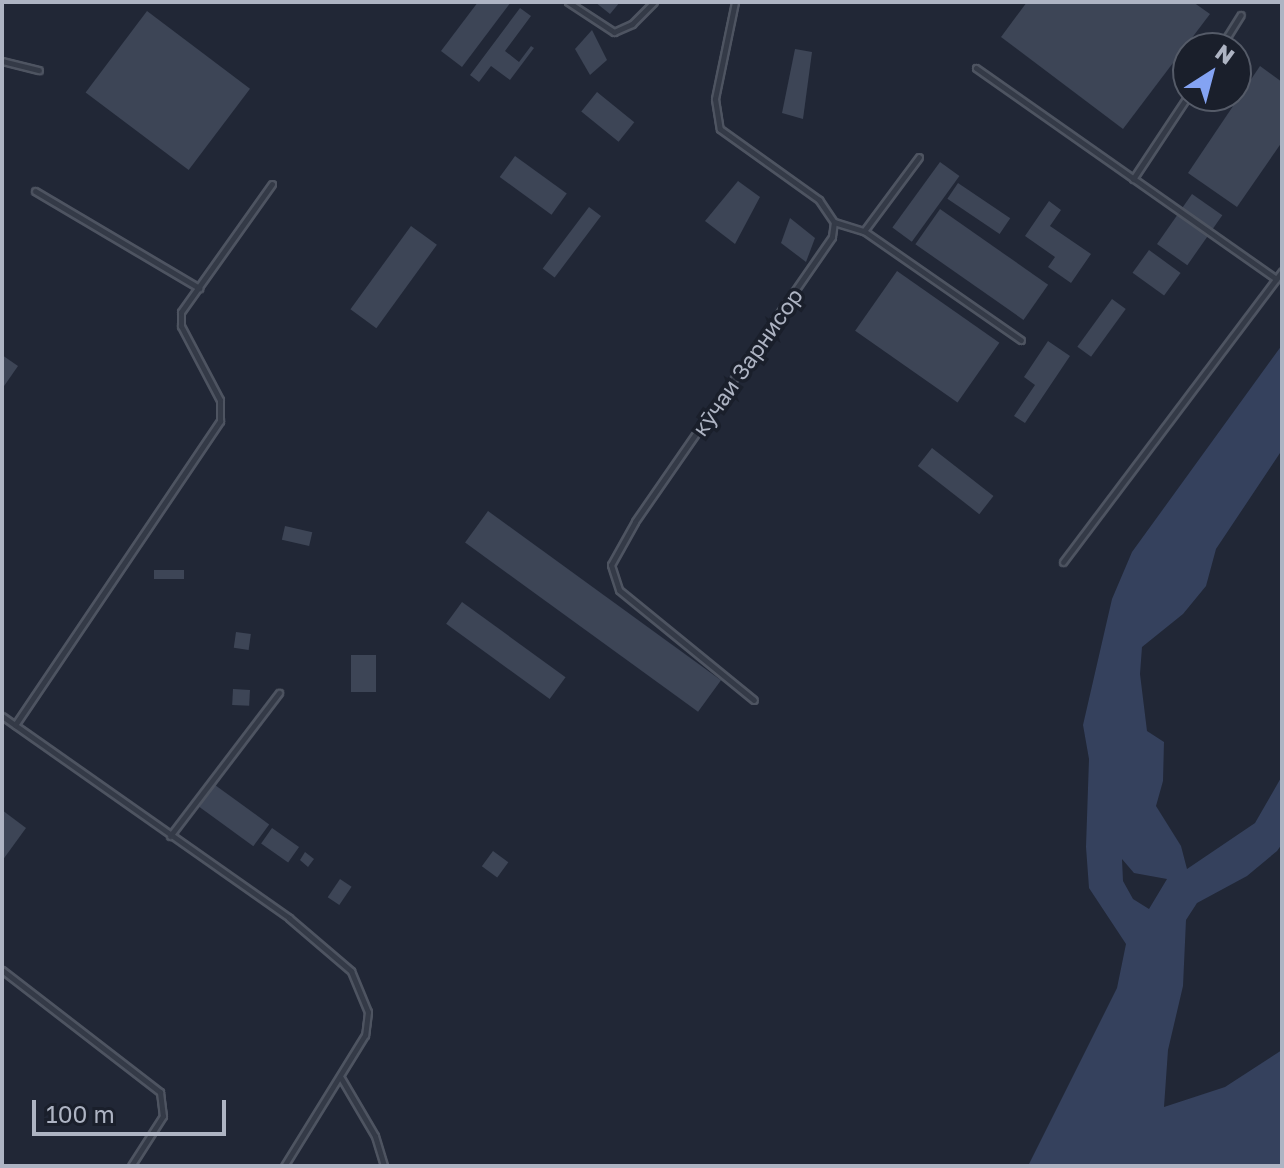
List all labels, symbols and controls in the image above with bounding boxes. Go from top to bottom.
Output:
north arrow [1172,32,1252,112]
text: N [1211,38,1240,70]
street label: кӯчаи Зарнисор [686,283,808,441]
scale bar [36,1084,230,1134]
text: 100 m [46,1099,115,1128]

